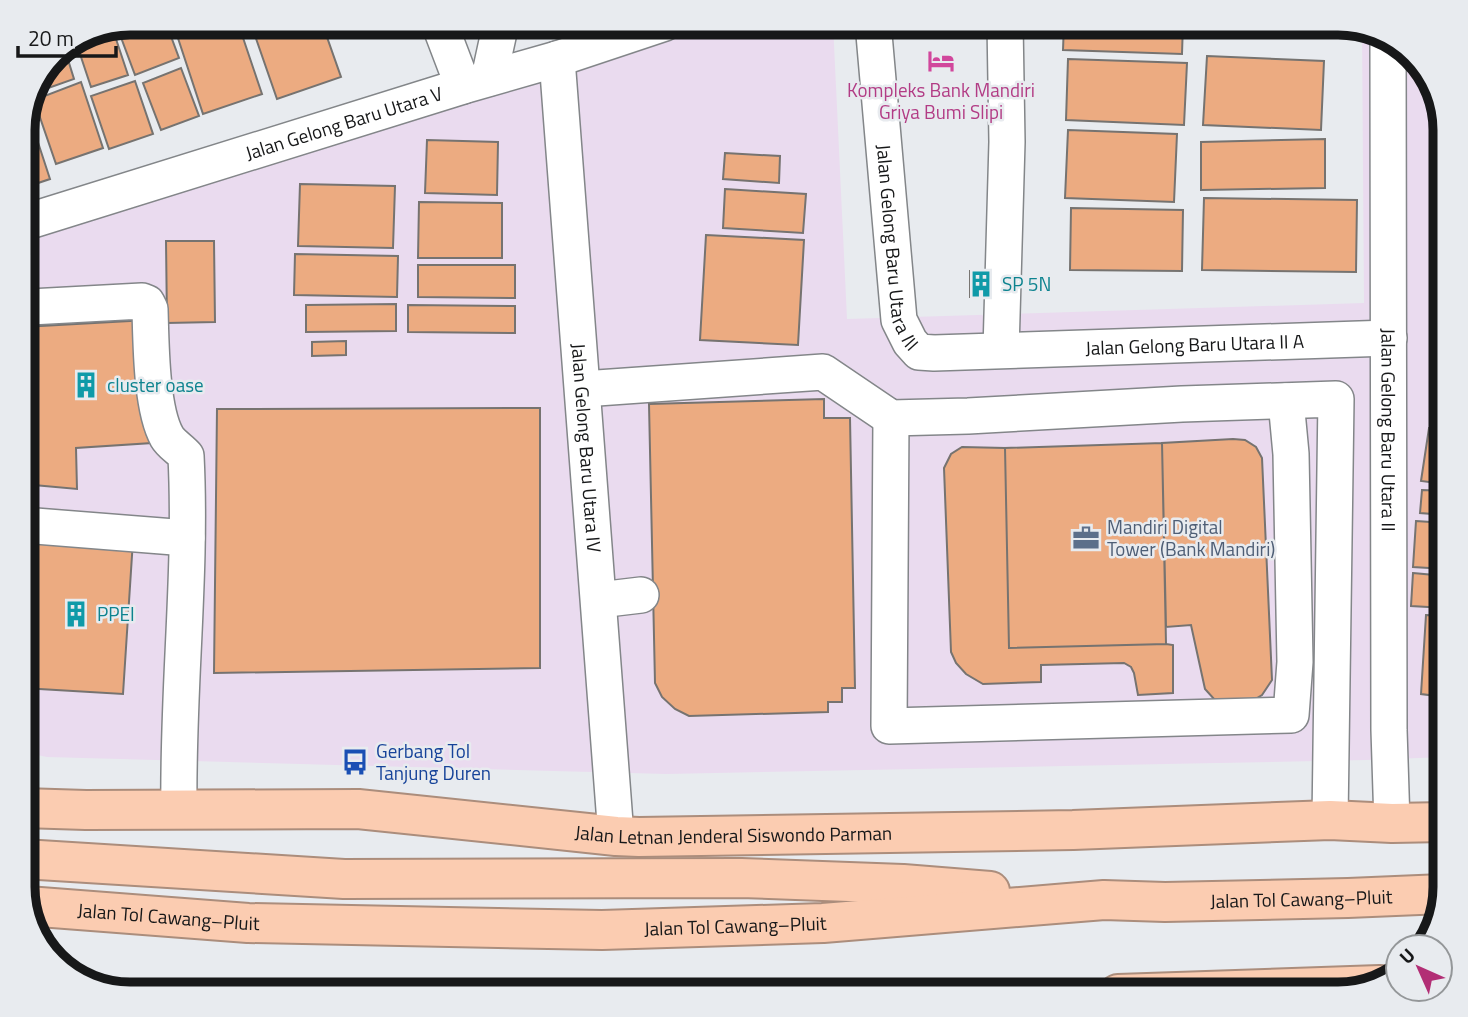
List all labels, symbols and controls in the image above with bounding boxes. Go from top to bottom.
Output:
scale bar [18,14,116,58]
text: 20 m [28,22,74,54]
hotel icon: Kompleks Bank Mandiri Griya Bumi Slipi [926,46,956,76]
place label: Kompleks Bank Mandiri Griya Bumi Slipi [847,75,1035,126]
street label: Jalan Gelong Baru Utara V [241,78,446,167]
street label: Jalan Gelong Baru Utara III [870,143,926,357]
building icon: SP 5N [966,269,996,299]
place label: SP 5N [1002,269,1051,298]
street label: Jalan Gelong Baru Utara II A [1085,326,1305,362]
street label: Jalan Gelong Baru Utara II [1374,328,1404,532]
street label: Jalan Gelong Baru Utara IV [565,342,609,554]
building icon: cluster oase [71,370,101,400]
place label: cluster oase [107,370,204,399]
place label: Mandiri Digital Tower (Bank Mandiri) [1107,512,1275,563]
office icon: Mandiri Digital Tower (Bank Mandiri) [1071,523,1101,553]
building icon: PPEI [61,599,91,629]
place label: PPEI [97,599,135,628]
place label: Gerbang Tol Tanjung Duren [376,736,491,787]
bus stop icon: Gerbang Tol Tanjung Duren [340,747,370,777]
street label: Jalan Letnan Jenderal Siswondo Parman [574,817,892,851]
street label: Jalan Tol Cawang–Pluit [1210,881,1393,915]
street label: Jalan Tol Cawang–Pluit [77,895,260,937]
street label: Jalan Tol Cawang–Pluit [644,908,828,943]
north arrow [1384,933,1454,1003]
text: U [1392,941,1421,970]

